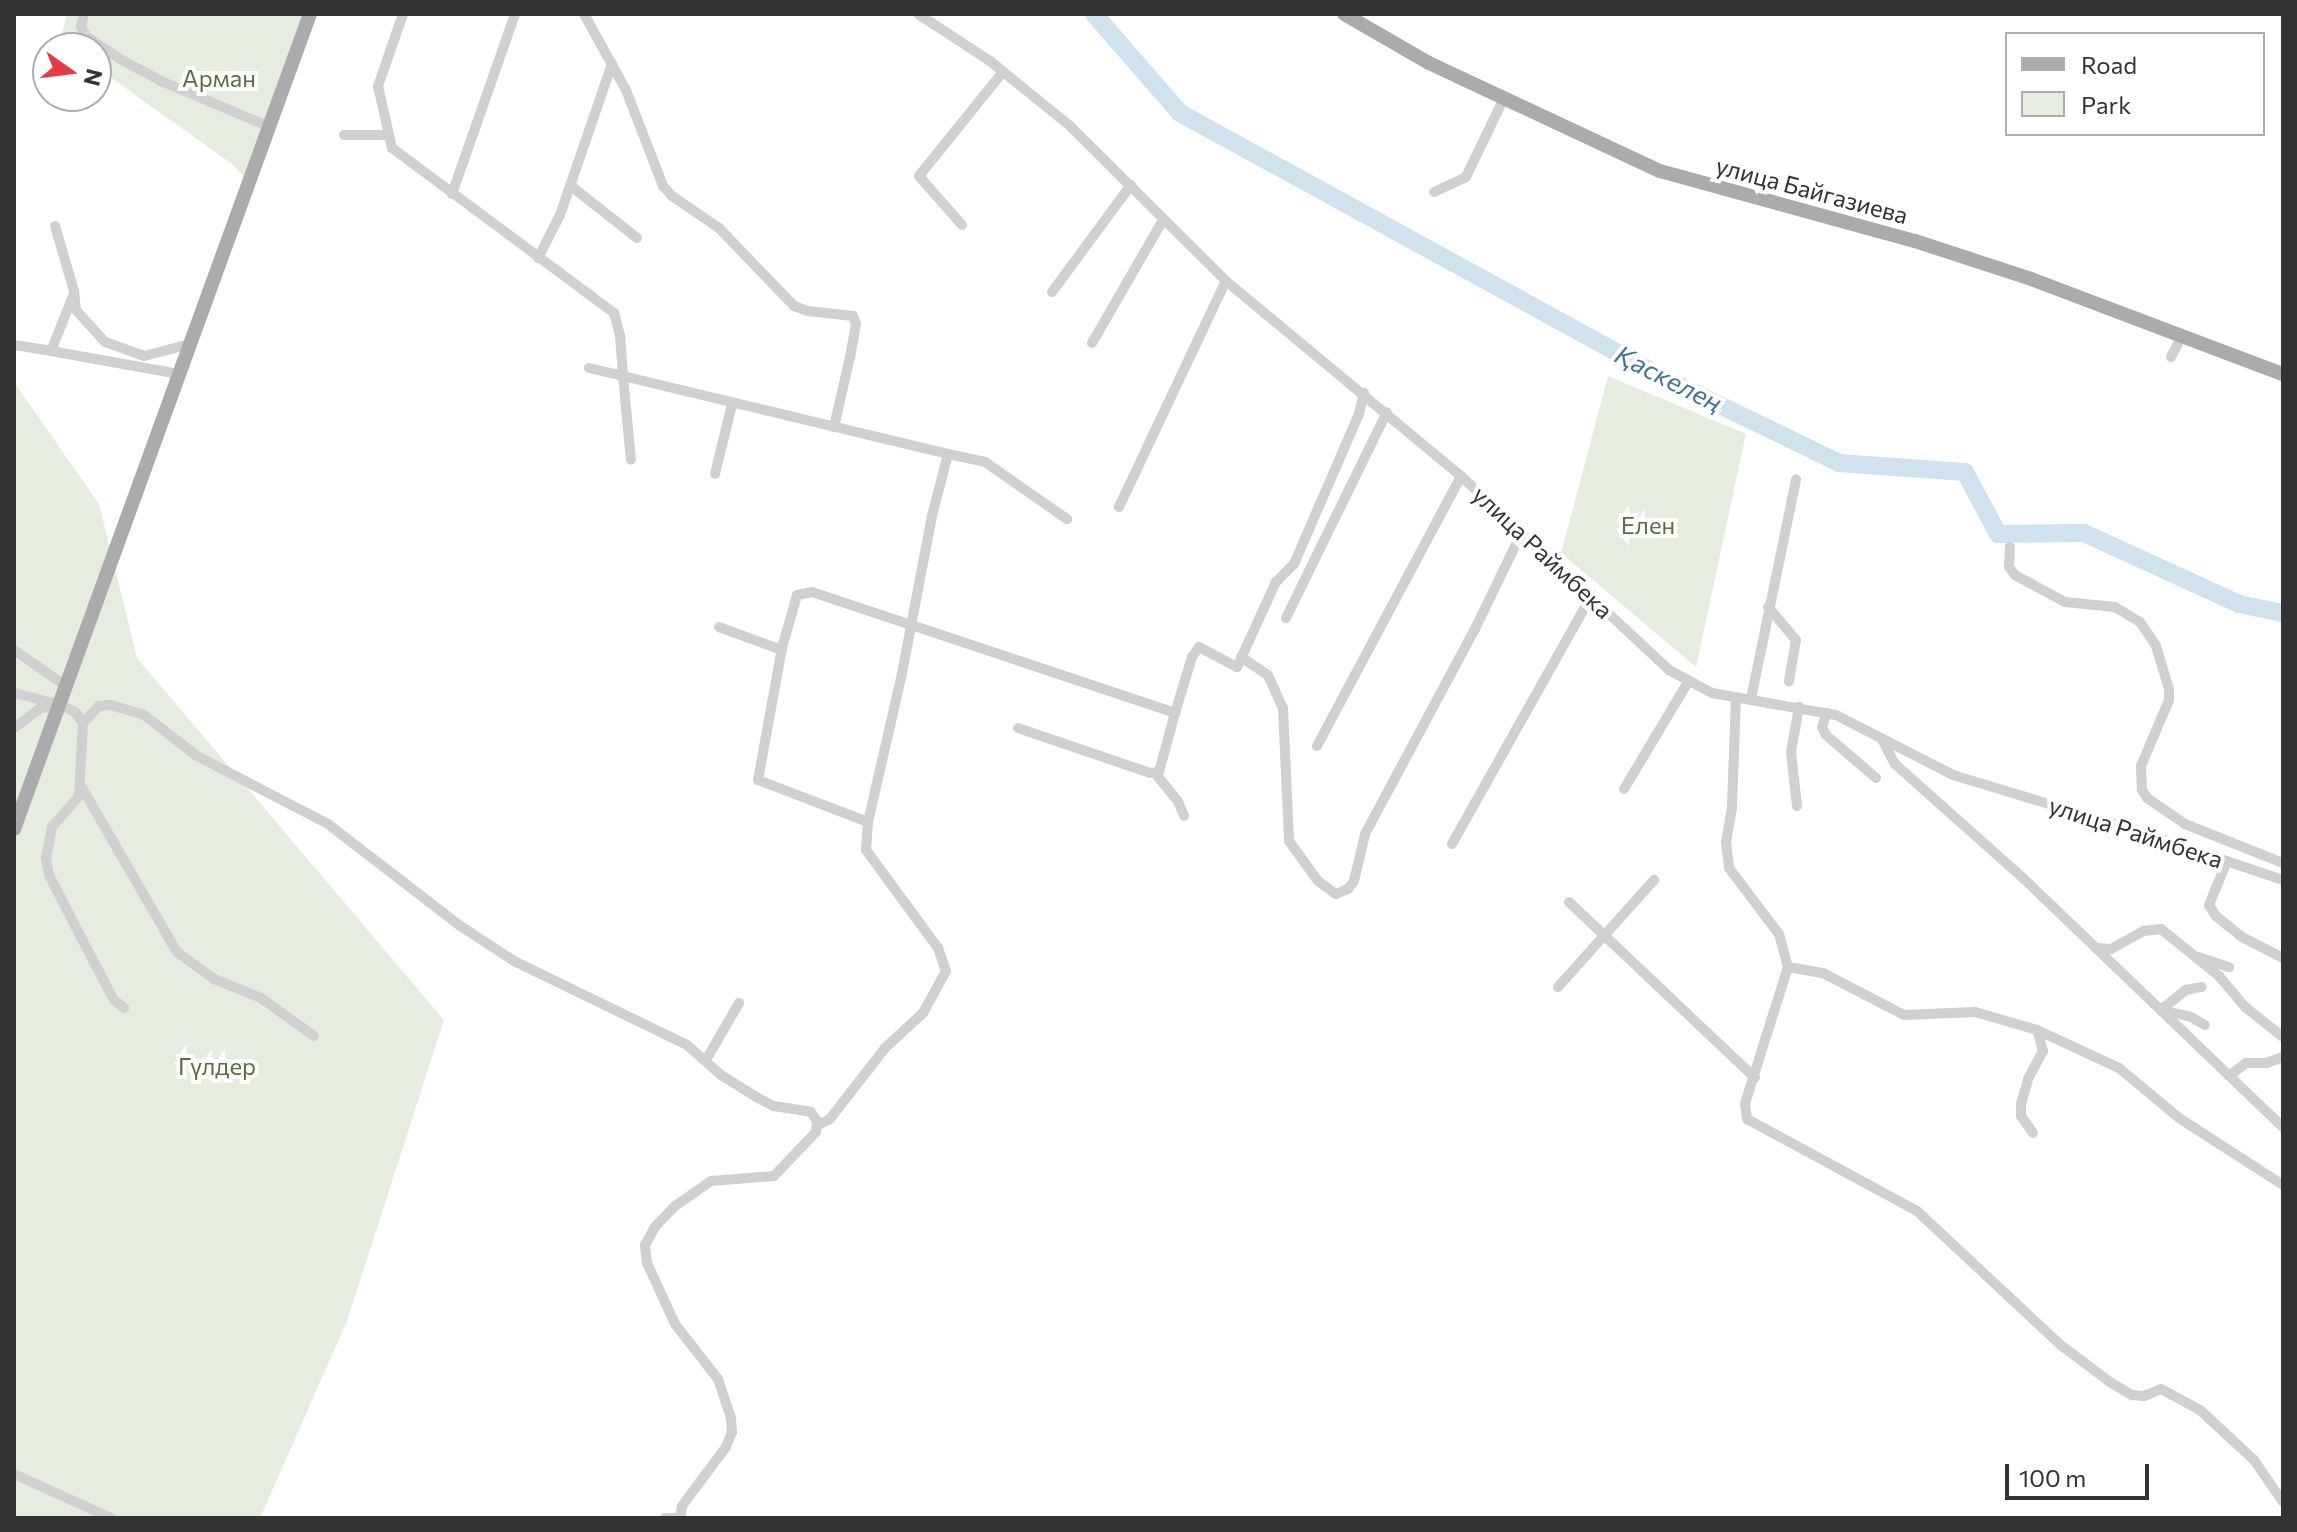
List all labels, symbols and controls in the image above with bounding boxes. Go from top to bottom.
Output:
north arrow [32,32,112,112]
legend [2005,32,2265,136]
text: Road [2081,50,2137,79]
park label: Арман [182,64,256,92]
text: N [79,66,109,89]
text: Park [2081,90,2131,119]
street label: улица Байгазиева [1713,151,1911,229]
water label: Қаскелең [1610,338,1728,418]
street label: улица Раймбека [1467,480,1619,624]
park label: Елен [1621,511,1675,539]
street label: улица Раймбека [2045,790,2227,874]
park label: Гүлдер [178,1052,256,1080]
scale bar [2009,1448,2153,1498]
text: 100 m [2019,1463,2086,1492]

